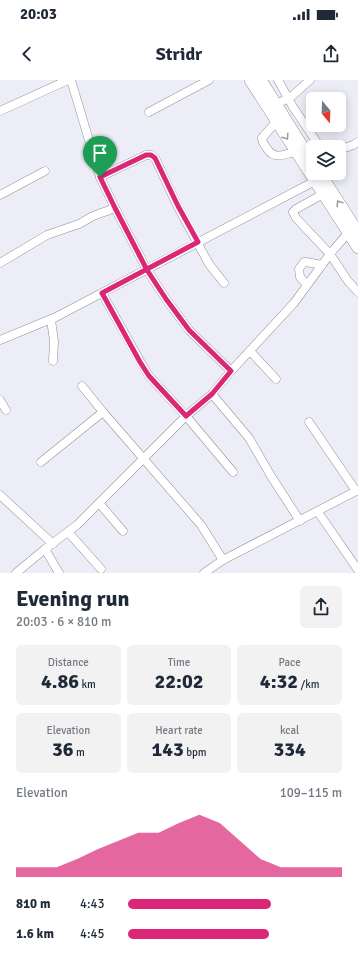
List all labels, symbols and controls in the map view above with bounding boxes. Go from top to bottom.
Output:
text: 20:03 [20,5,57,23]
icon: back [16,43,38,65]
text: Stridr [156,43,202,65]
icon: share [320,43,342,65]
north arrow [306,92,346,132]
map controls [306,92,346,180]
one-way arrow [281,132,288,139]
pin [83,136,117,177]
button: layers [306,140,346,180]
icon: arrive [89,142,111,164]
one-way arrow [336,200,343,207]
text: Evening run [16,585,130,612]
button: share [300,586,342,628]
text: 20:03 · 6 × 810 m [16,614,111,630]
text: Distance [48,656,89,669]
text: Time [168,656,190,669]
text: Pace [279,656,301,669]
text: 4.86 [41,669,79,694]
text: 22:02 [154,669,204,694]
text: 4:32 [260,669,298,694]
text: km [79,678,96,691]
text: /km [298,678,319,691]
text: Elevation [46,724,90,737]
text: Heart rate [155,724,203,737]
text: kcal [280,724,299,737]
text: 36 [52,737,74,762]
text: 143 [151,737,184,762]
text: 334 [273,737,306,762]
text: m [74,746,85,759]
text: bpm [184,746,207,759]
text: Elevation [16,785,68,801]
text: 109–115 m [280,785,342,801]
text: 810 m [16,896,50,912]
text: 4:43 [80,896,105,912]
text: 1.6 km [16,926,54,942]
text: 4:45 [80,926,105,942]

